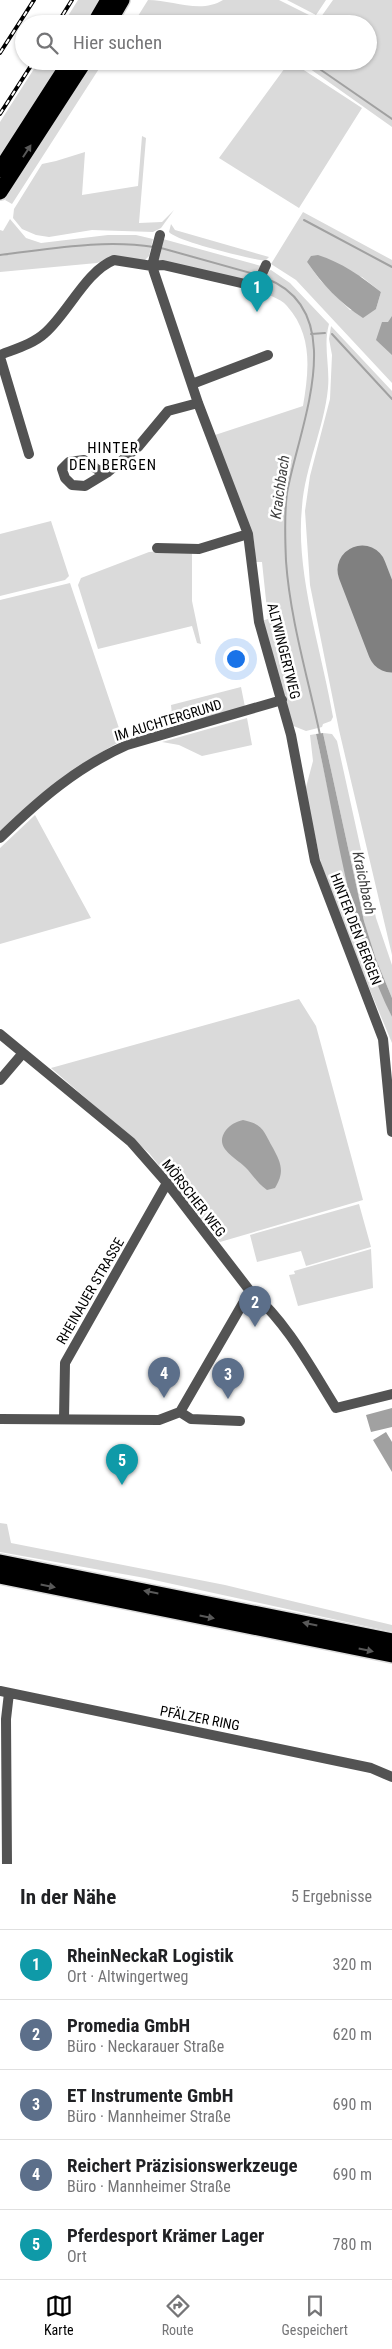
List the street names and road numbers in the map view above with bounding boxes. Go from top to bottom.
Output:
street label: ALTWINGERTWEG [264,601,304,701]
street label: IM AUCHTERGRUND [112,696,224,744]
street label: HINTER DEN BERGEN [327,871,385,987]
street label: MÖRSCHER WEG [159,1156,229,1240]
street label: RHEINAUER STRASSE [53,1235,127,1347]
street label: PFÄLZER RING [159,1702,241,1734]

